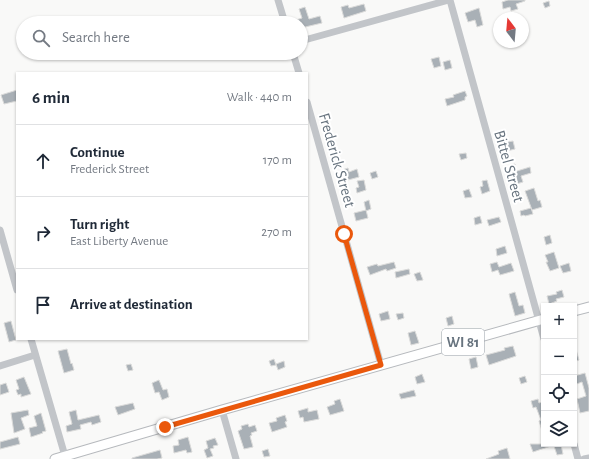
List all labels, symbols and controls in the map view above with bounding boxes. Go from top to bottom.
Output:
north arrow [493,12,529,48]
search box [16,16,308,60]
icon: search [30,27,52,49]
text: Search here [62,30,130,45]
text: 6 min [32,89,70,106]
text: Walk · 440 m [227,91,292,104]
street label: Frederick Street [316,111,358,209]
street label: Bittel Street [491,128,527,204]
text: Continue [70,145,125,160]
icon: ahead [32,150,54,172]
text: 170 m [263,154,292,167]
text: Frederick Street [70,163,149,176]
text: Turn right [70,217,129,232]
icon: right [32,222,54,244]
route start [335,225,353,243]
text: 270 m [261,226,292,239]
text: East Liberty Avenue [70,235,168,248]
icon: arrive [32,294,54,316]
text: Arrive at destination [70,297,193,312]
map controls [541,303,577,447]
button: + [541,303,577,339]
road number: WI 81 [442,329,484,355]
button: − [541,339,577,375]
button: locate [541,375,577,411]
button: layers [541,411,577,447]
route end [156,418,174,436]

